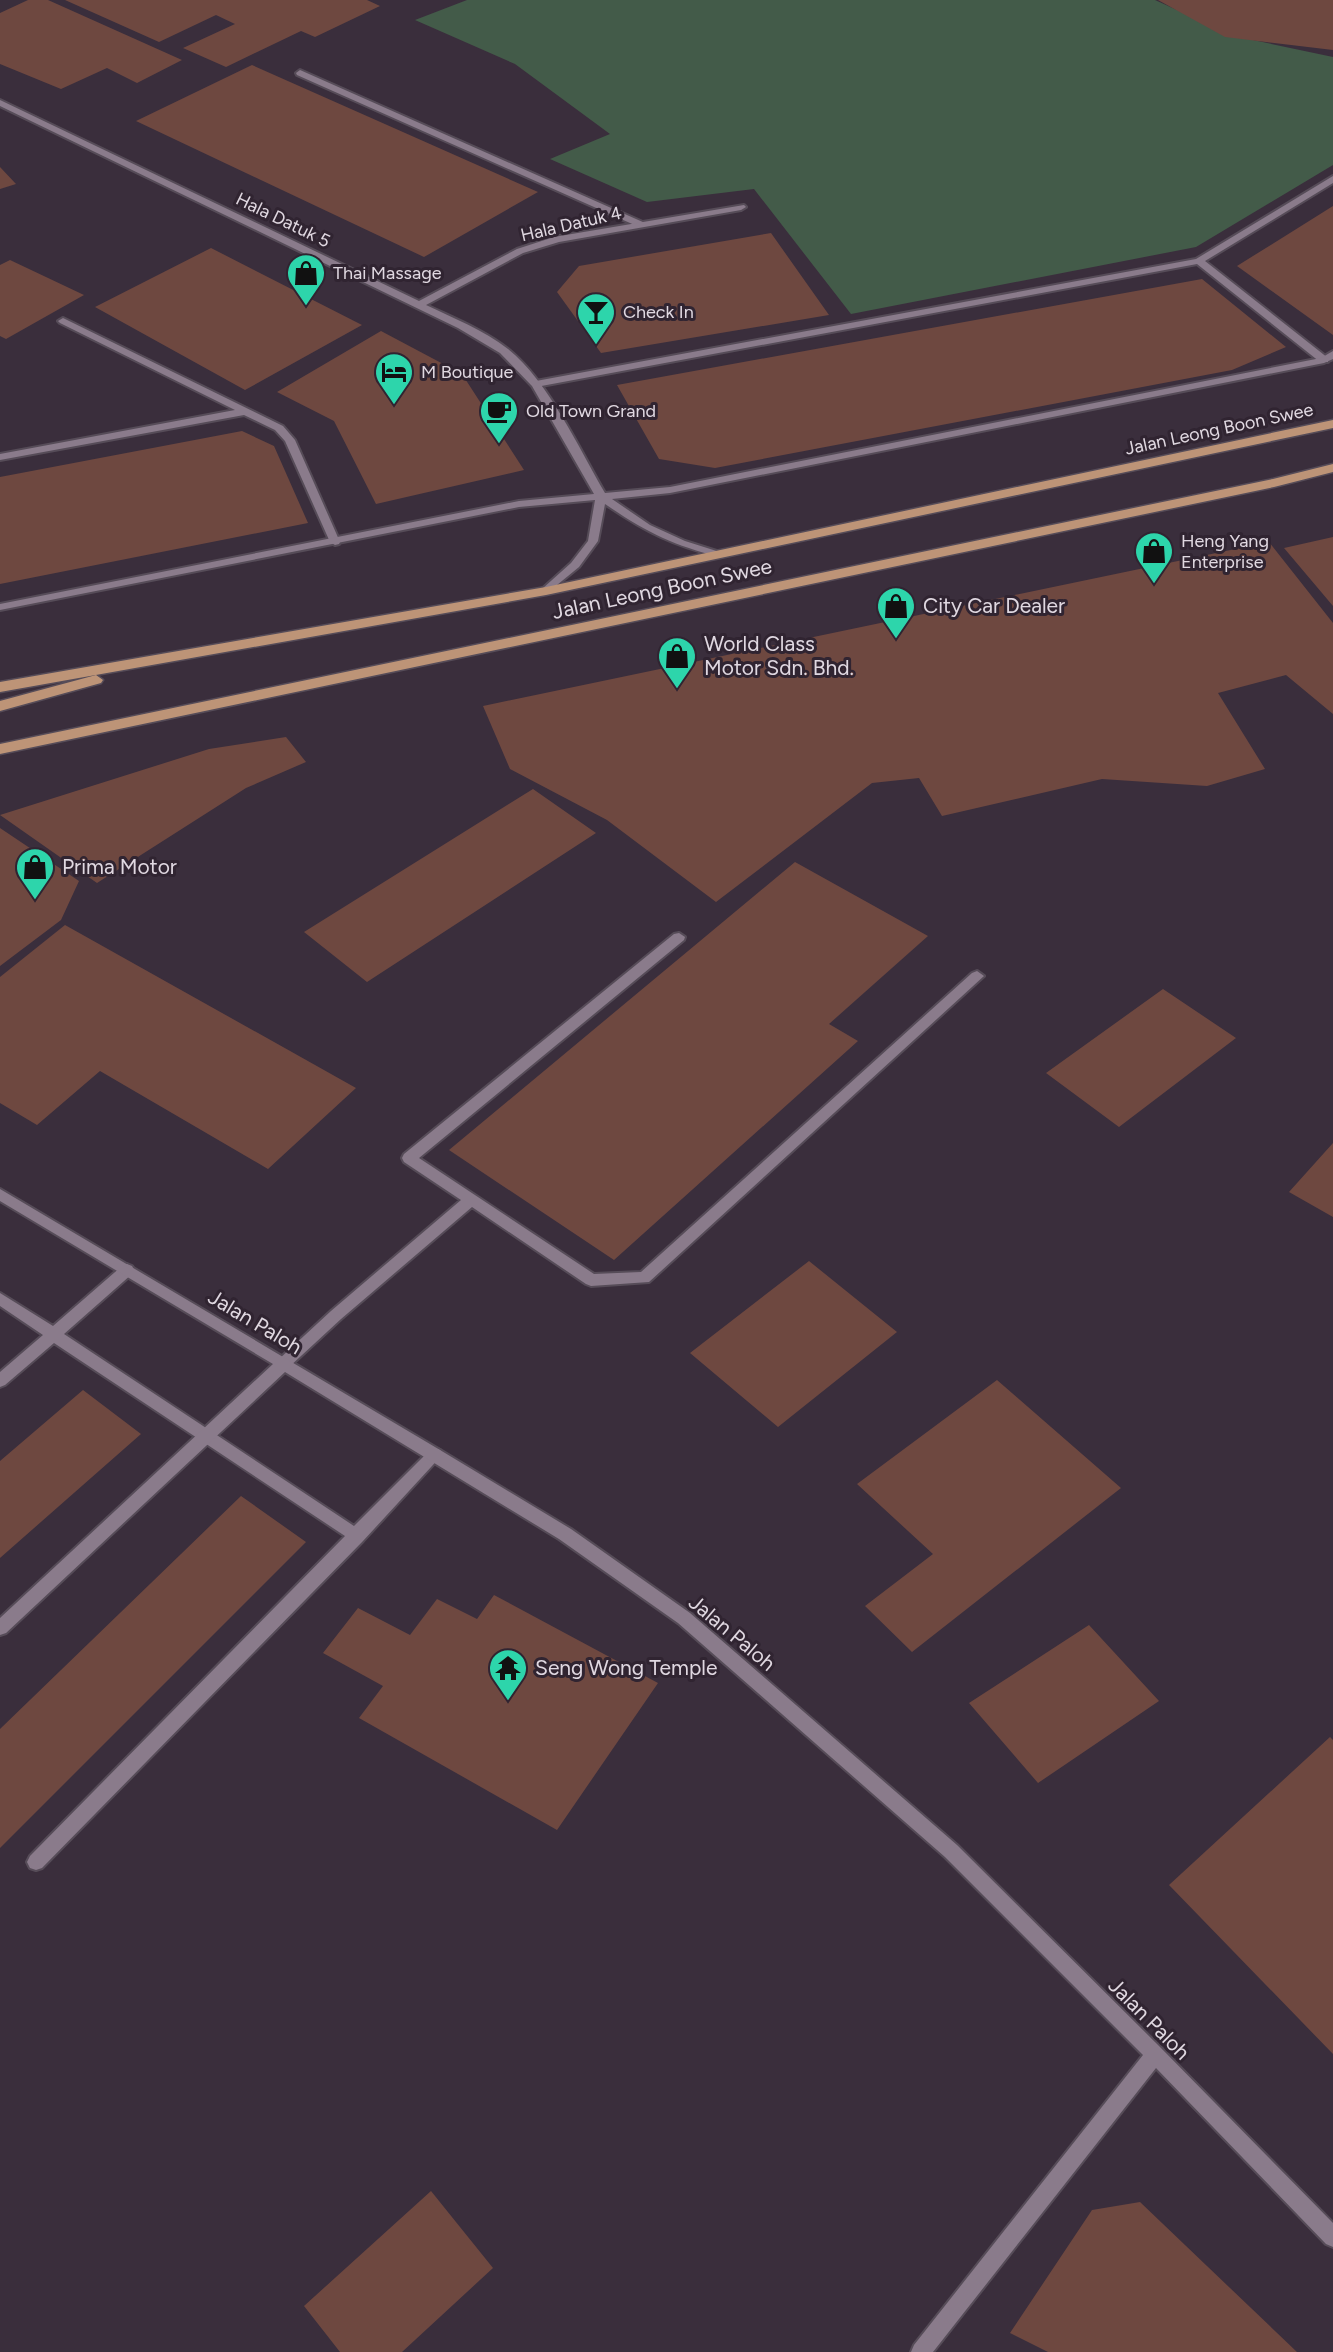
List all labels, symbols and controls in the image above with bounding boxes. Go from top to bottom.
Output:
street label: Hala Datuk 5 [232,188,334,252]
street label: Hala Datuk 4 [518,202,624,246]
shop icon: Thai Massage [285,252,327,307]
place label: Thai Massage [333,262,442,284]
bar icon: Check In [575,291,617,346]
place label: Check In [623,301,694,323]
hotel icon: M Boutique [373,351,415,406]
place label: M Boutique [421,361,514,383]
cafe icon: Old Town Grand [478,390,520,445]
street label: Jalan Leong Boon Swee [1123,398,1315,460]
place label: Old Town Grand [526,400,656,422]
shop icon: Heng Yang Enterprise [1133,530,1175,585]
place label: Heng Yang Enterprise [1181,530,1269,573]
street label: Jalan Leong Boon Swee [550,553,774,624]
shop icon: City Car Dealer [875,585,917,640]
place label: City Car Dealer [923,593,1065,618]
place label: World Class Motor Sdn. Bhd. [704,631,854,680]
shop icon: World Class Motor Sdn. Bhd. [656,635,698,690]
shop icon: Prima Motor [14,846,56,901]
place label: Prima Motor [62,854,177,879]
street label: Jalan Paloh [204,1284,307,1359]
street label: Jalan Paloh [684,1589,781,1676]
temple icon: Seng Wong Temple [487,1647,529,1702]
place label: Seng Wong Temple [535,1655,717,1680]
street label: Jalan Paloh [1103,1973,1195,2065]

